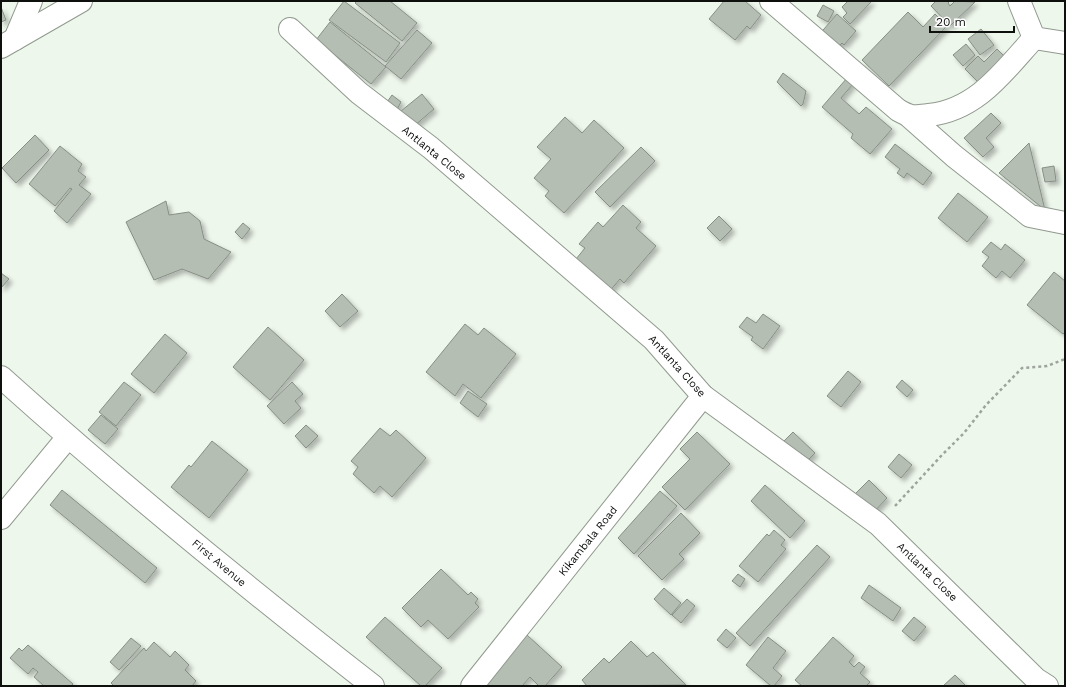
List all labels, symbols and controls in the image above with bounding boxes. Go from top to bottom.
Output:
scale bar [930,8,1014,34]
text: 20 m [936,15,966,29]
street label: Antlanta Close [399,123,469,183]
street label: Antlanta Close [646,332,708,400]
street label: Kikambala Road [556,503,620,579]
street label: First Avenue [189,537,249,589]
street label: Antlanta Close [894,540,960,604]

